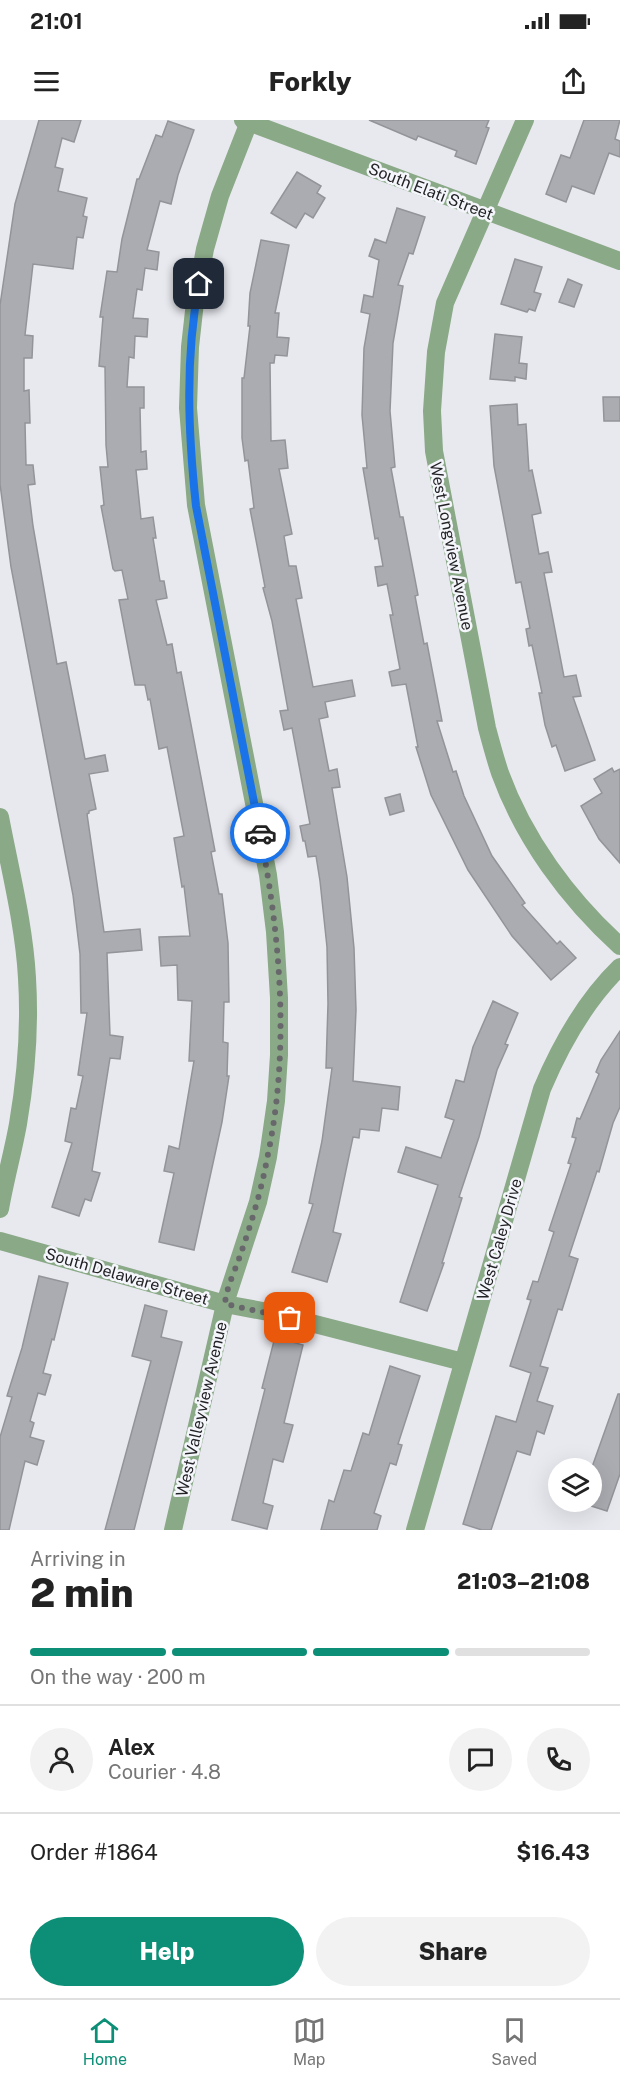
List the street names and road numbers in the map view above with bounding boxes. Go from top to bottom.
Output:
street label: South Elati Street [366,159,496,224]
street label: West Longview Avenue [426,460,477,632]
street label: West Caley Drive [473,1176,526,1302]
street label: South Delaware Street [43,1244,211,1309]
street label: West Valleyview Avenue [172,1320,231,1499]

